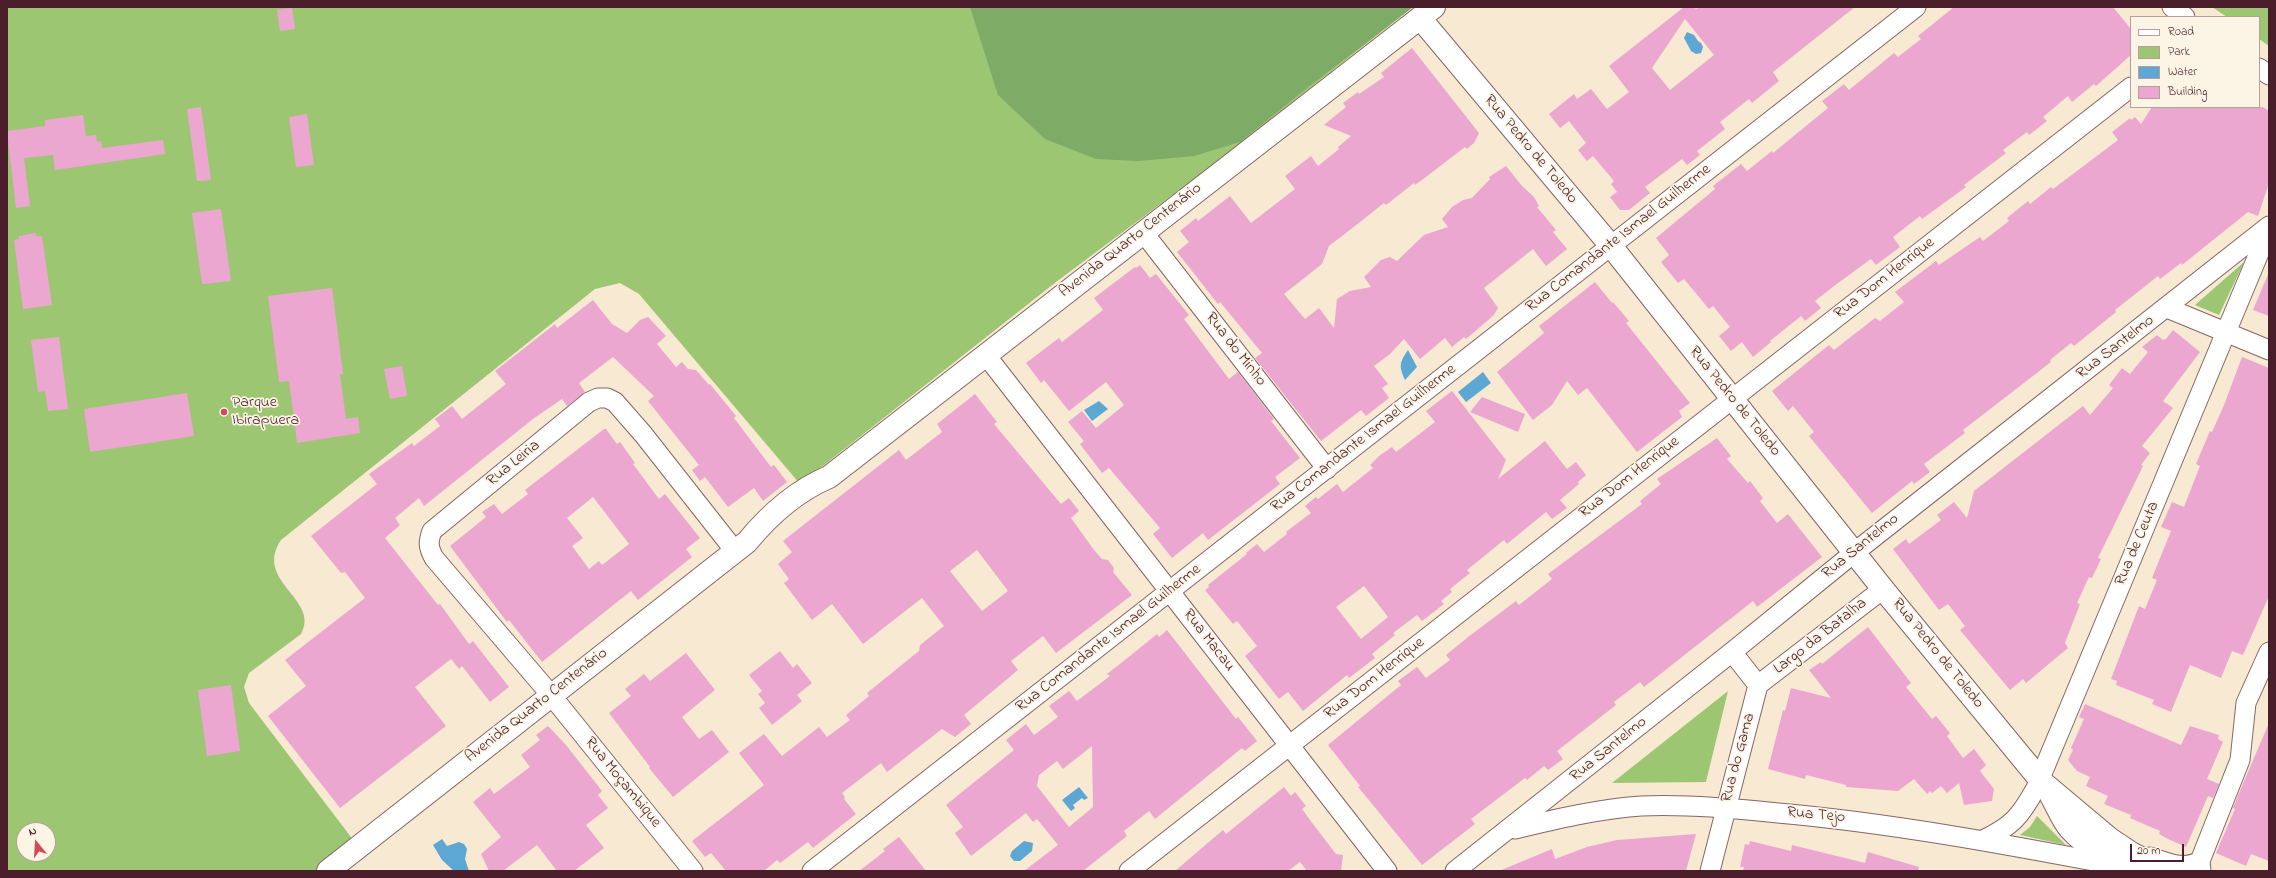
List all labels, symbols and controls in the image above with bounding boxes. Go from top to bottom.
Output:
legend [2130,16,2260,108]
text: Road [2168,23,2194,41]
text: Park [2168,43,2190,61]
text: Water [2168,63,2197,81]
text: Building [2168,83,2207,101]
street label: Rua Pedro de Toledo [1479,92,1581,208]
street label: Rua Comandante Ismael Guilherme [1523,161,1715,317]
street label: Avenida Quarto Centenário [1056,179,1206,303]
street label: Rua Dom Henrique [1831,234,1939,324]
street label: Rua do Minho [1200,309,1270,391]
street label: Rua Santelmo [2073,312,2159,384]
street label: Rua Pedro de Toledo [1684,343,1784,461]
street label: Rua Comandante Ismael Guilherme [1268,361,1460,517]
place label: Parque Ibirapuera [232,393,299,431]
marker: Parque Ibirapuera [219,407,229,417]
street label: Rua Dom Henrique [1576,433,1684,523]
street label: Rua Leiria [483,437,545,491]
street label: Rua de Ceuta [2112,499,2164,589]
street label: Rua Santelmo [1819,510,1903,584]
street label: Rua Comandante Ismael Guilherme [1013,561,1205,717]
street label: Largo da Batalha [1771,595,1871,679]
street label: Rua Pedro de Toledo [1887,595,1987,713]
street label: Rua Macau [1178,606,1238,676]
street label: Rua Dom Henrique [1321,634,1429,724]
street label: Avenida Quarto Centenário [462,644,612,768]
street label: Rua do Gama [1718,711,1760,805]
street label: Rua Santelmo [1567,713,1651,787]
street label: Rua Moçambique [580,734,664,832]
street label: Rua Tejo [1786,804,1846,828]
north arrow [16,822,56,862]
text: N [27,823,39,840]
scale bar [2132,836,2186,862]
text: 20 m [2137,842,2160,860]

